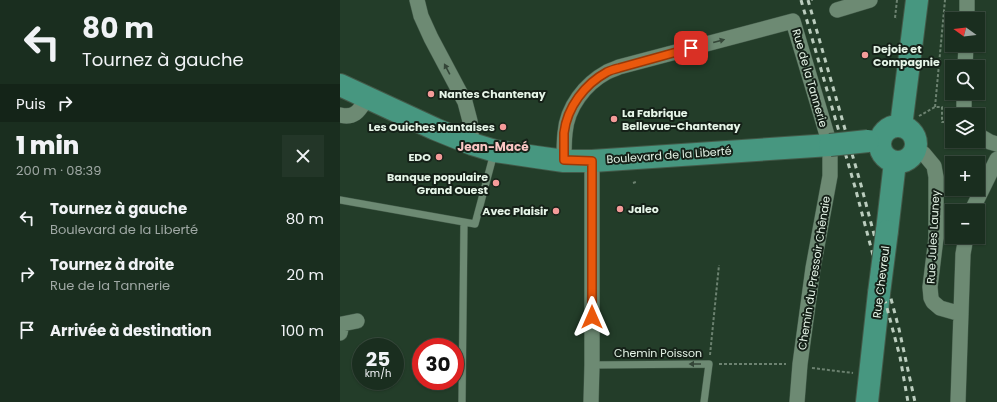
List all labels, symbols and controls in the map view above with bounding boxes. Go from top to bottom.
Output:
text: 80 m [82,9,154,48]
north arrow [945,12,985,52]
map controls [945,12,985,244]
icon: left [16,16,68,68]
street label: Rue de la Tannerie [788,27,832,129]
pin [674,31,708,65]
icon: arrive [680,37,702,59]
one-way arrow [713,38,725,44]
place label: Dejoie et Compagnie [873,41,940,70]
text: Tournez à gauche [82,47,244,72]
marker: Dejoie et Compagnie [860,50,870,60]
button: search [945,60,985,100]
one-way arrow [444,63,451,74]
place label: Nantes Chantenay [439,86,546,102]
marker: Nantes Chantenay [426,89,436,99]
icon: right [54,92,76,114]
text: Puis [16,93,46,114]
place label: La Fabrique Bellevue-Chantenay [622,105,741,134]
button: layers [945,108,985,148]
marker: La Fabrique Bellevue-Chantenay [609,114,619,124]
place label: Les Ouiches Nantaises [369,119,495,135]
marker: Les Ouiches Nantaises [498,122,508,132]
text: 1 min [16,129,79,162]
button: close [282,135,324,177]
district label: Jean-Macé [457,138,529,155]
street label: Boulevard de la Liberté [606,143,732,167]
place label: EDO [408,149,431,165]
marker: EDO [434,152,444,162]
button: + [945,156,985,196]
text: 200 m · 08:39 [16,161,101,180]
place label: Banque populaire Grand Ouest [387,169,489,198]
marker: Banque populaire Grand Ouest [491,178,501,188]
street label: Rue Jules Launey [923,189,943,284]
street label: Chemin du Pressoir Chênaie [794,195,834,351]
text: Tournez à gauche [50,198,187,219]
place label: Jaleo [628,201,659,217]
place label: Avec Plaisir [482,203,548,219]
marker: Jaleo [615,204,625,214]
button: − [945,204,985,244]
marker: Avec Plaisir [551,206,561,216]
icon: left [16,207,38,229]
text: 80 m [286,208,324,229]
text: Boulevard de la Liberté [50,220,198,239]
street label: Rue Chevreul [869,245,893,319]
text: Tournez à droite [50,254,174,275]
icon: right [16,263,38,285]
text: 20 m [286,264,324,285]
text: Rue de la Tannerie [50,276,170,295]
position arrow [571,296,613,338]
icon: arrive [16,319,38,341]
text: Arrivée à destination [50,320,212,341]
text: 100 m [281,320,324,341]
speed limit sign: 30 [412,338,464,390]
text: 25 [366,345,390,373]
street label: Chemin Poisson [614,345,702,361]
one-way arrow [688,361,701,367]
text: km/h [365,366,391,381]

